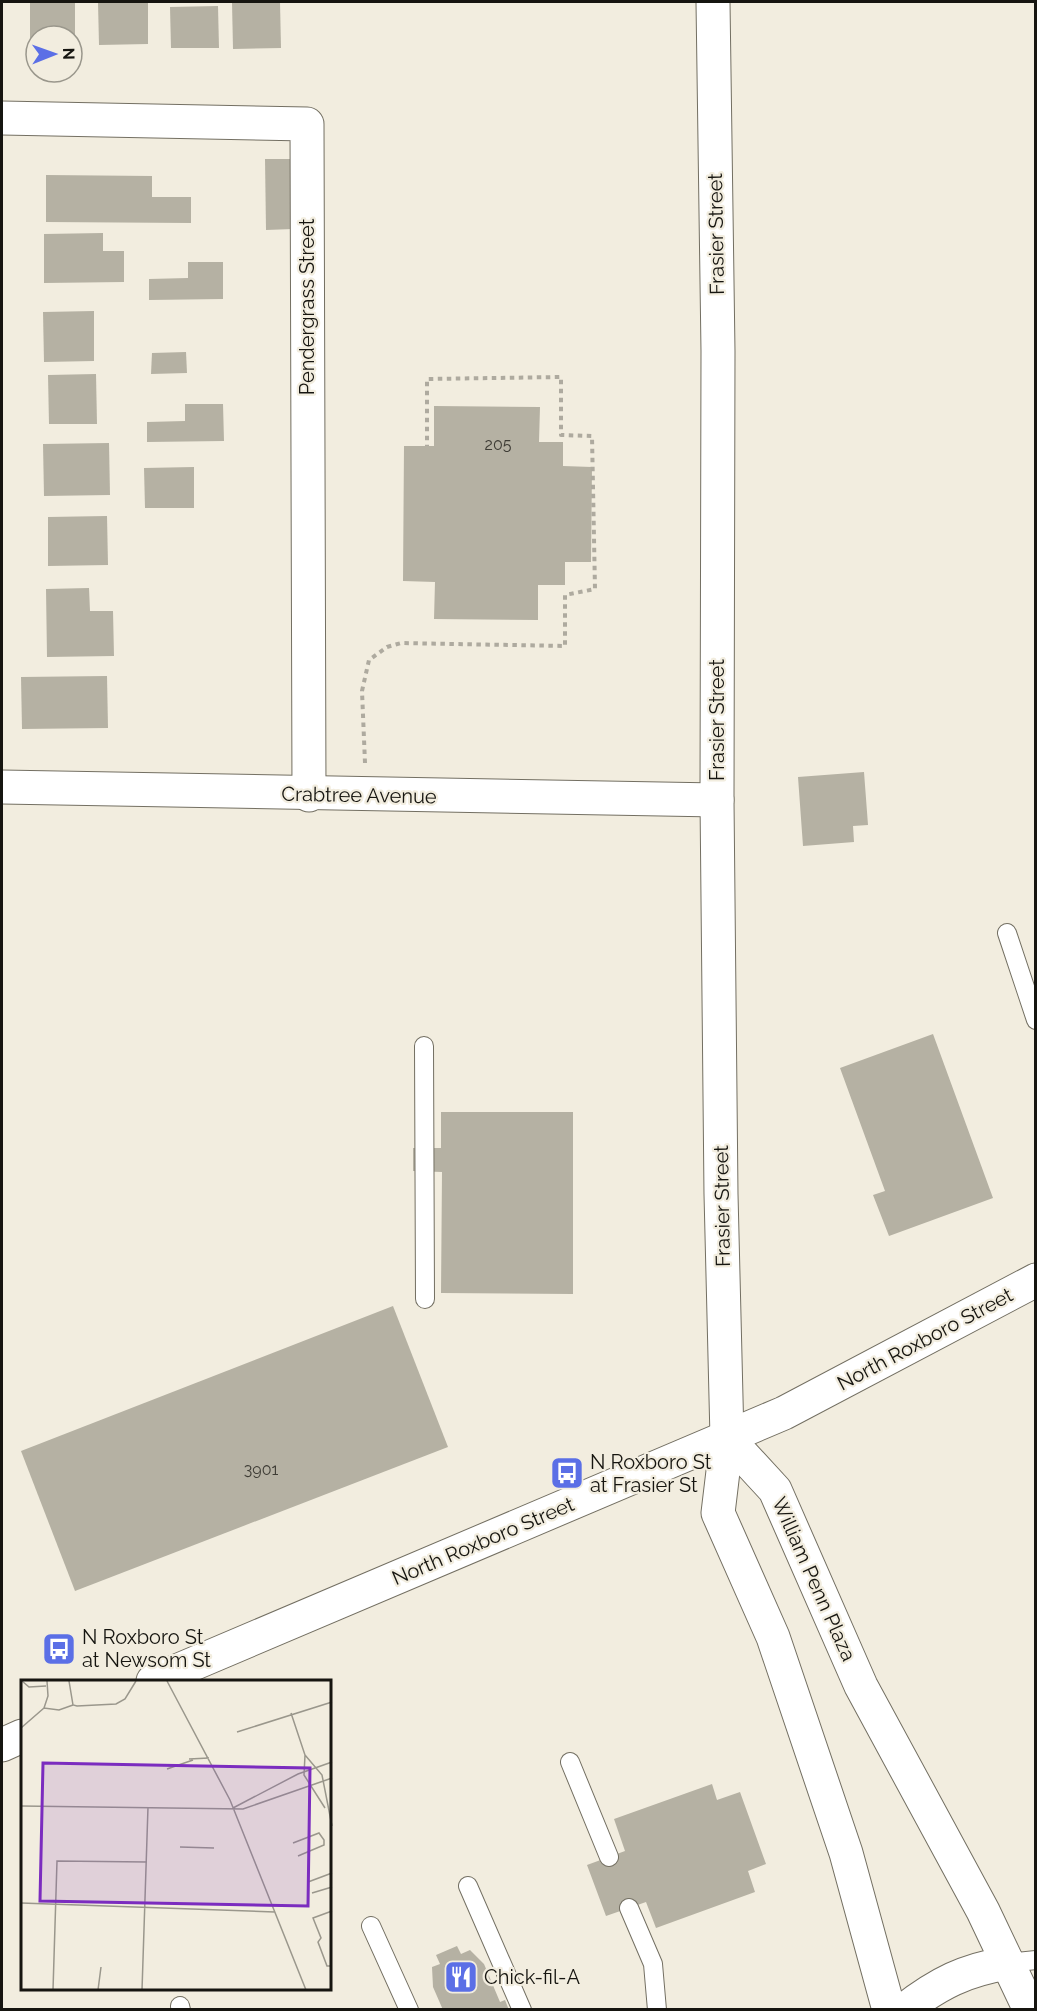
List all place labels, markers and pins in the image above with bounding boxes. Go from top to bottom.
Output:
place label: N Roxboro St at Frasier St [590,1450,712,1497]
bus stop icon: N Roxboro St at Frasier St [549,1455,585,1491]
place label: N Roxboro St at Newsom St [82,1625,211,1672]
bus stop icon: N Roxboro St at Newsom St [41,1631,77,1667]
restaurant icon: Chick-fil-A [443,1959,479,1995]
place label: Chick-fil-A [484,1965,580,1989]

